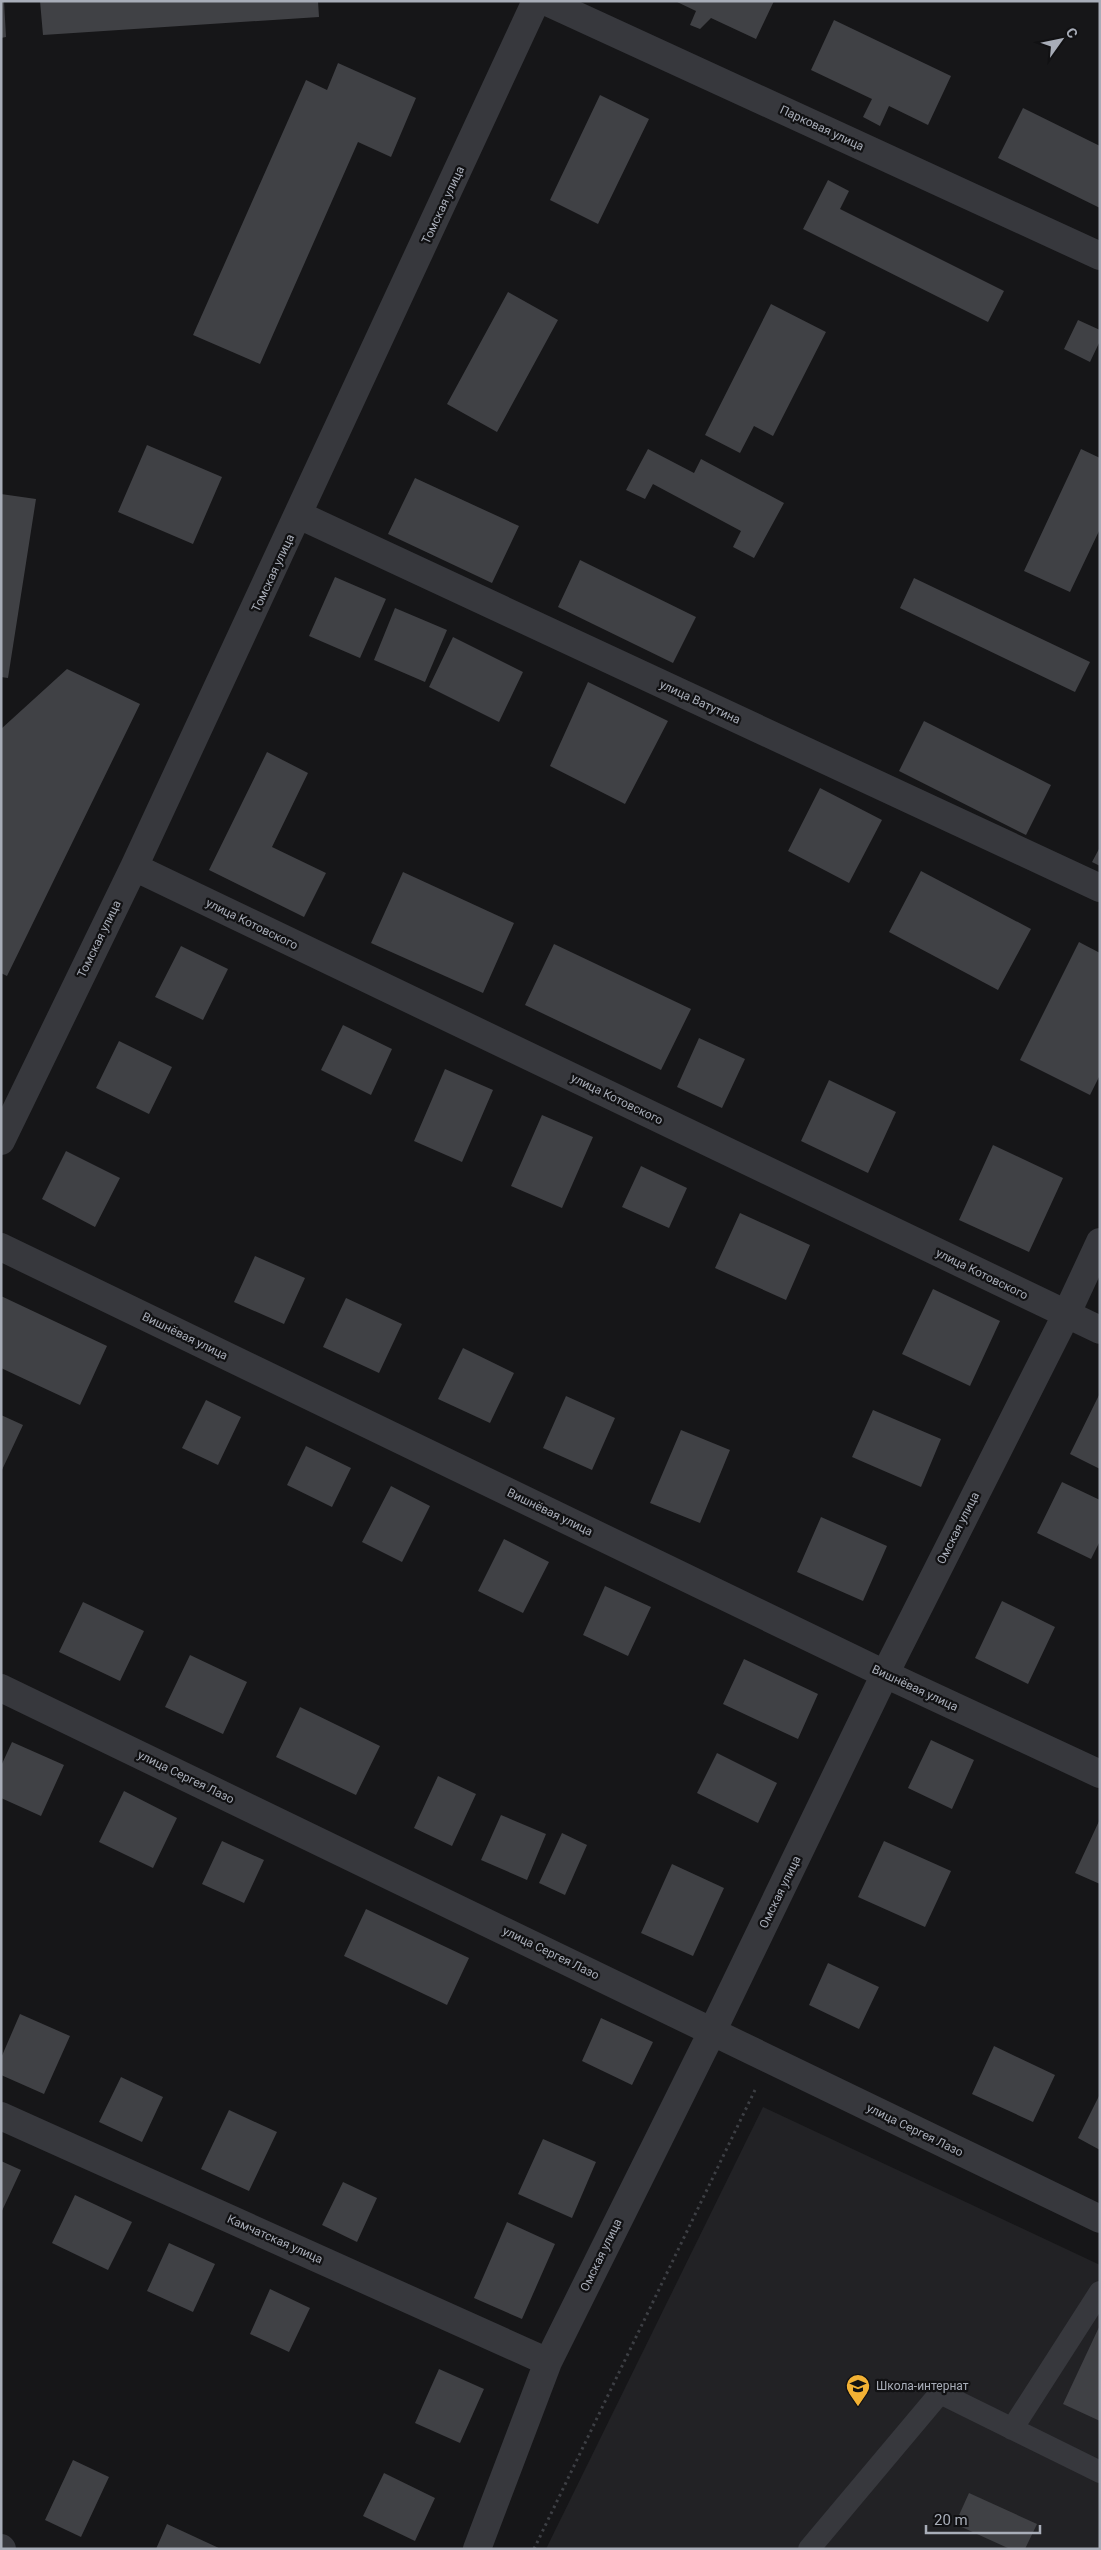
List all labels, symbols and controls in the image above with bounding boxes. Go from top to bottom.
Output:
north arrow [1036,15,1086,65]
text: С [1063,25,1081,41]
street label: Парковая улица [778,102,866,154]
street label: Томская улица [419,164,467,246]
street label: Томская улица [249,532,297,614]
street label: улица Ватутина [657,677,743,727]
street label: улица Котовского [204,896,300,952]
street label: Томская улица [74,898,124,980]
street label: улица Котовского [569,1071,665,1127]
street label: улица Котовского [934,1246,1030,1302]
street label: Вишнёвая улица [140,1309,230,1363]
street label: Вишнёвая улица [505,1485,595,1539]
street label: Омская улица [934,1490,982,1566]
street label: Вишнёвая улица [870,1662,960,1714]
street label: улица Сергея Лазо [135,1748,237,1807]
street label: Омская улица [756,1853,804,1931]
street label: улица Сергея Лазо [500,1924,602,1983]
street label: улица Сергея Лазо [864,2101,966,2160]
street label: Камчатская улица [225,2212,325,2266]
street label: Омская улица [577,2216,625,2294]
school or university icon: Школа-интернат [845,2373,871,2407]
place label: Школа-интернат [876,2379,969,2393]
scale bar [926,2502,1040,2534]
text: 20 m [934,2511,968,2529]

